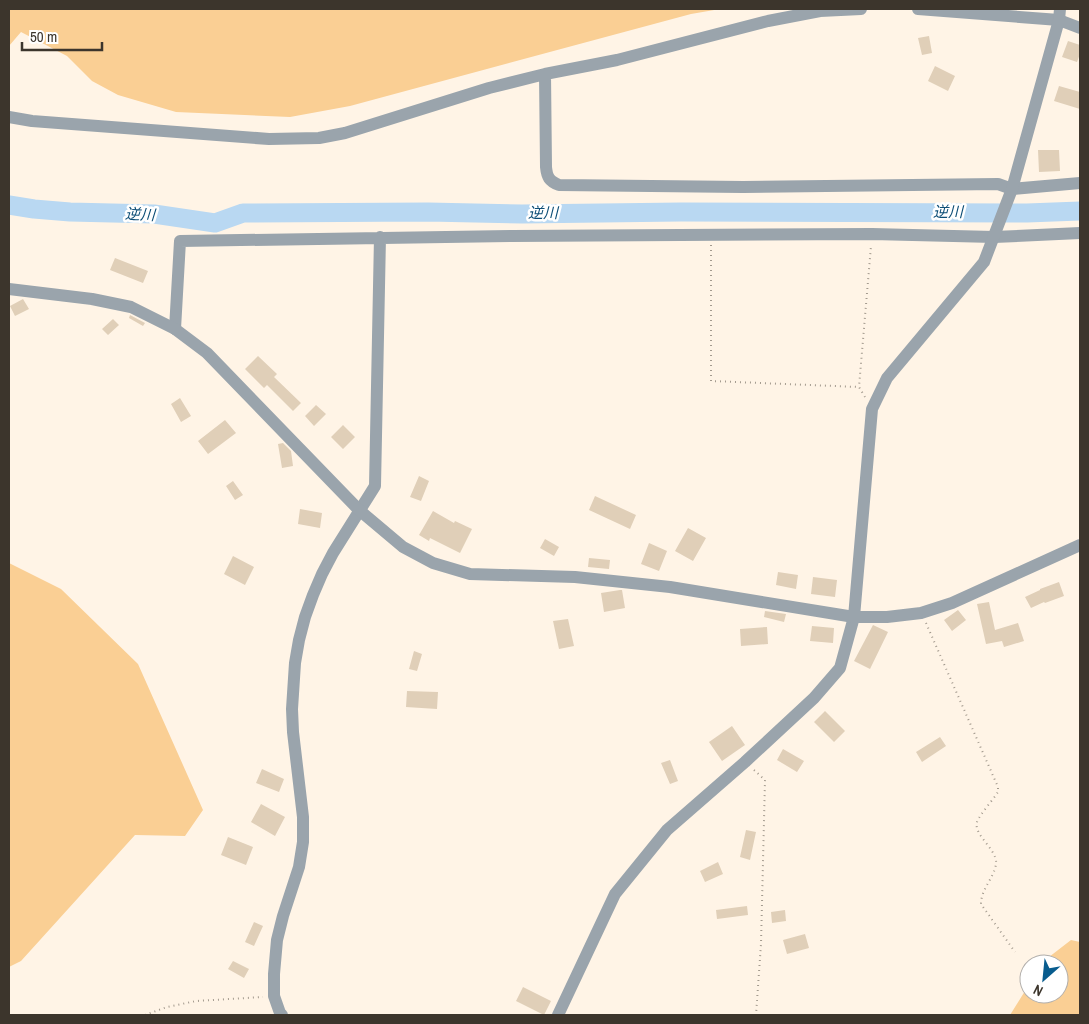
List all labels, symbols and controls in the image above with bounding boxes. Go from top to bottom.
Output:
scale bar [22,20,102,52]
text: 50 m [30,26,57,47]
water label: 逆川 [933,201,965,222]
water label: 逆川 [528,202,560,223]
water label: 逆川 [124,203,158,225]
north arrow [1019,954,1069,1004]
text: N [1030,981,1046,1000]

